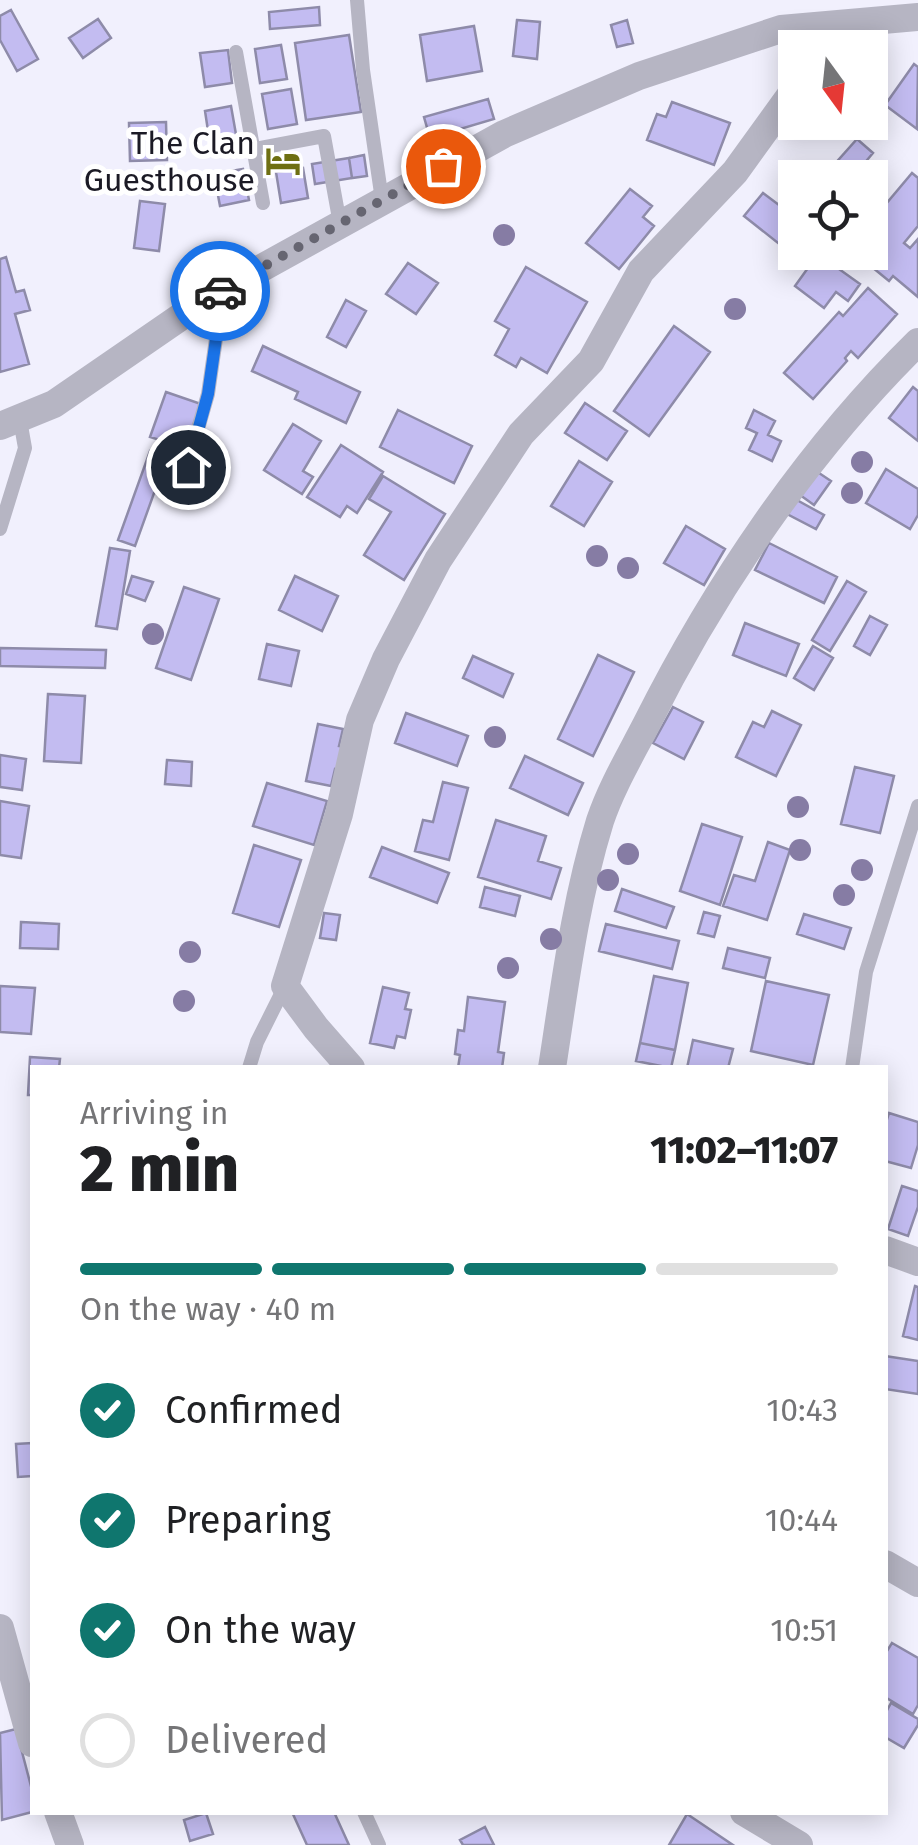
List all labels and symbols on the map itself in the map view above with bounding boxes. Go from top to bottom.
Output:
north arrow [778,30,888,140]
place label: The Clan Guesthouse [84,124,255,199]
pin [401,124,486,209]
hotel icon: The Clan Guesthouse [264,142,302,180]
courier [170,241,270,341]
pin [146,425,231,510]

